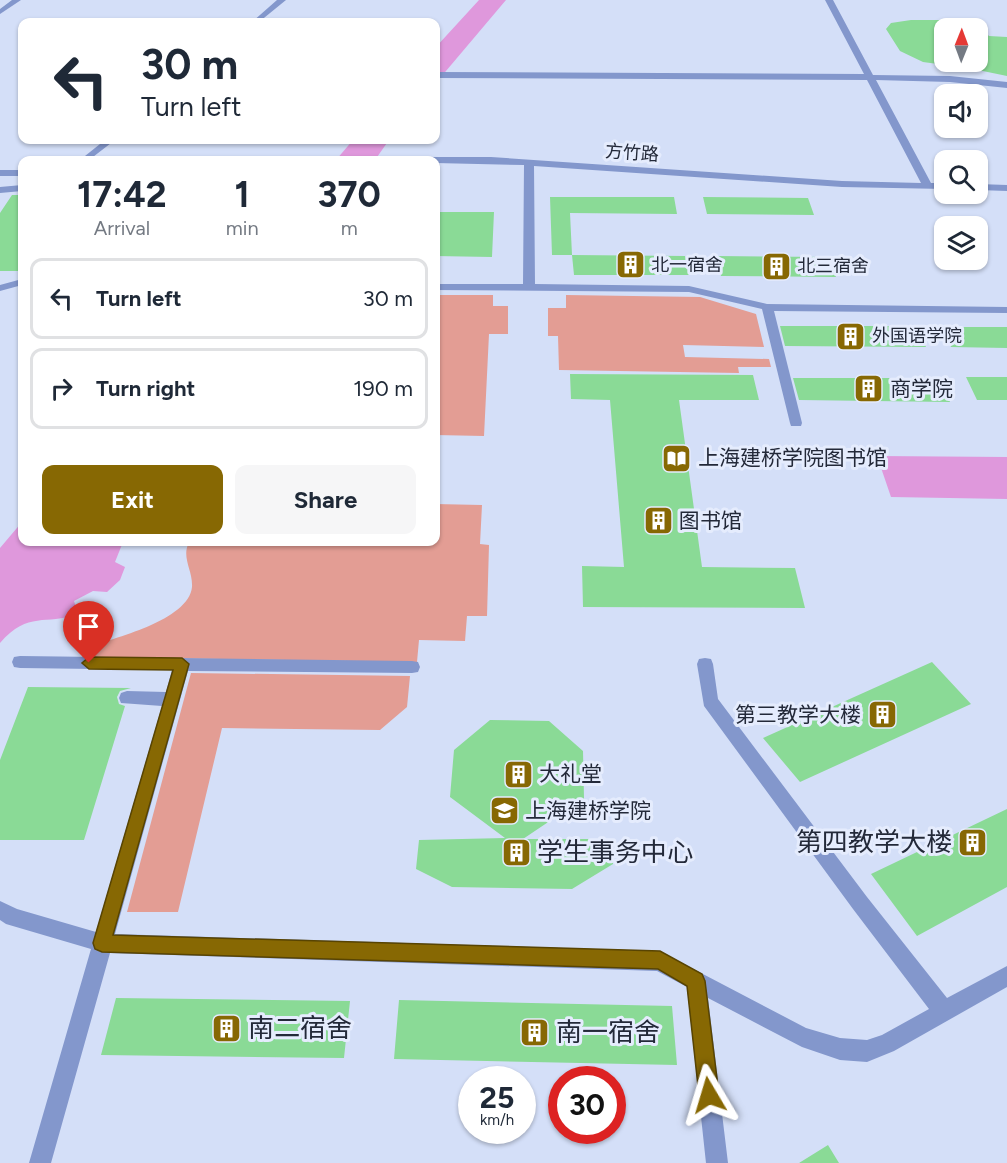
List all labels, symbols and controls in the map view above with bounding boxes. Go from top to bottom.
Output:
north arrow [934,18,988,72]
map controls [934,18,988,270]
text: 30 m [141,39,238,90]
icon: left [42,42,120,120]
button: sound [934,84,988,138]
text: Turn left [141,90,241,123]
street label: 方竹路 [604,140,660,166]
button: search [934,150,988,204]
text: 17:42 [77,173,167,216]
text: 1 [235,173,250,216]
text: 370 [318,173,381,216]
text: Arrival [94,216,150,240]
text: min [226,216,259,240]
text: m [341,216,358,240]
button: layers [934,216,988,270]
building icon: 北一宿舍 [614,249,646,281]
building icon: 北三宿舍 [760,250,792,282]
place label: 北一宿舍 [651,254,723,276]
place label: 北三宿舍 [797,255,869,277]
icon: left [45,282,78,315]
text: Turn left [96,285,182,312]
text: 30 m [363,285,413,312]
building icon: 外国语学院 [835,320,867,352]
place label: 外国语学院 [872,325,962,347]
icon: right [45,372,78,405]
building icon: 商学院 [853,373,885,405]
text: Turn right [96,375,195,402]
text: 190 m [353,375,413,402]
place label: 商学院 [890,376,953,401]
library icon: 上海建桥学院图书馆 [661,442,693,474]
place label: 上海建桥学院图书馆 [698,445,887,470]
button: Exit [42,465,223,534]
button: Share [235,465,416,534]
building icon: 图书馆 [642,505,674,537]
place label: 图书馆 [679,508,742,533]
pin [63,601,114,663]
icon: arrive [72,610,105,643]
building icon: 第三教学大楼 [866,699,898,731]
place label: 第三教学大楼 [735,702,861,727]
building icon: 大礼堂 [502,758,534,790]
place label: 大礼堂 [539,761,602,786]
school or university icon: 上海建桥学院 [488,795,520,827]
place label: 上海建桥学院 [525,798,651,823]
place label: 第四教学大楼 [796,826,952,858]
building icon: 第四教学大楼 [957,826,989,858]
building icon: 学生事务中心 [500,836,532,868]
place label: 学生事务中心 [537,836,693,868]
building icon: 南二宿舍 [211,1012,243,1044]
place label: 南二宿舍 [248,1012,352,1044]
building icon: 南一宿舍 [519,1016,551,1048]
place label: 南一宿舍 [556,1016,660,1048]
position arrow [677,1063,741,1127]
speed limit sign: 30 [548,1066,626,1144]
text: 25 [480,1079,514,1116]
text: km/h [480,1111,514,1129]

